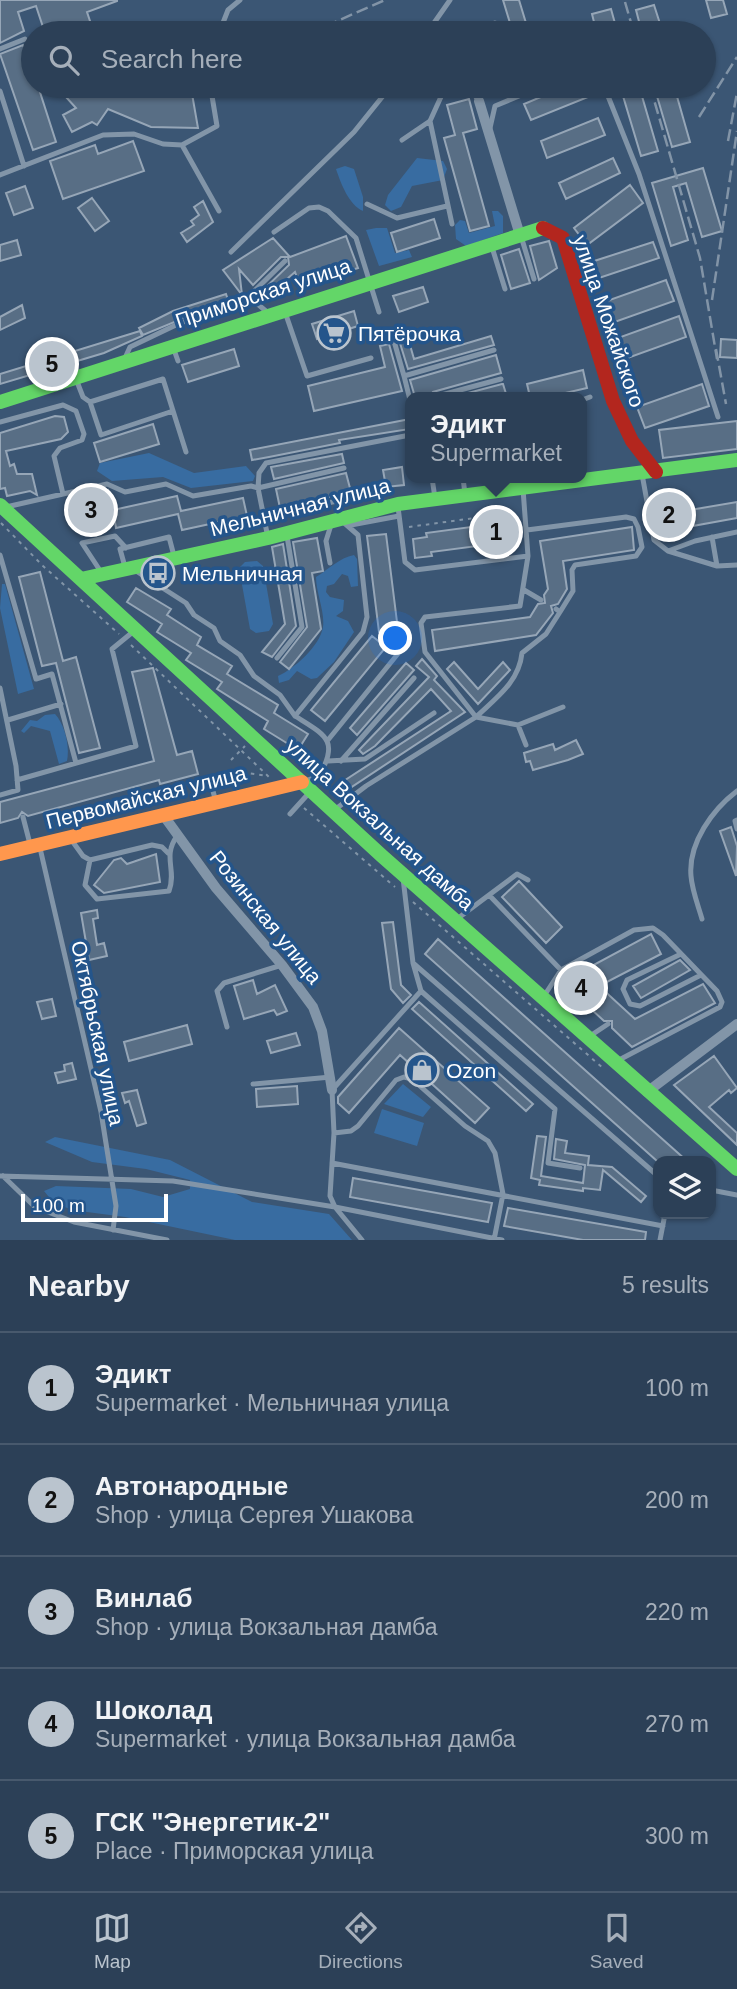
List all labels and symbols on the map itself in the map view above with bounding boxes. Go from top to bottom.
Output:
street label: улица Можайского [569,232,649,410]
street label: Приморская улица [172,254,354,332]
supermarket icon: Пятёрочка [315,314,353,352]
place label: Пятёрочка [358,322,461,345]
pin: 5 [29,338,75,390]
street label: Мельничная улица [208,473,393,540]
pin: 3 [68,484,114,536]
pin: 2 [646,489,692,541]
pin: 1 [473,506,519,558]
bus stop icon: Мельничная [139,554,177,592]
place label: Мельничная [182,562,303,585]
your location [378,621,412,655]
street label: улица Вокзальная дамба [281,733,479,915]
street label: Первомайская улица [43,761,249,833]
street label: Розинская улица [205,846,327,988]
street label: Октябрьская улица [67,939,129,1128]
pin: 4 [558,962,604,1014]
shop icon: Ozon [403,1051,441,1089]
place label: Ozon [446,1059,496,1082]
scale bar [21,1191,168,1223]

